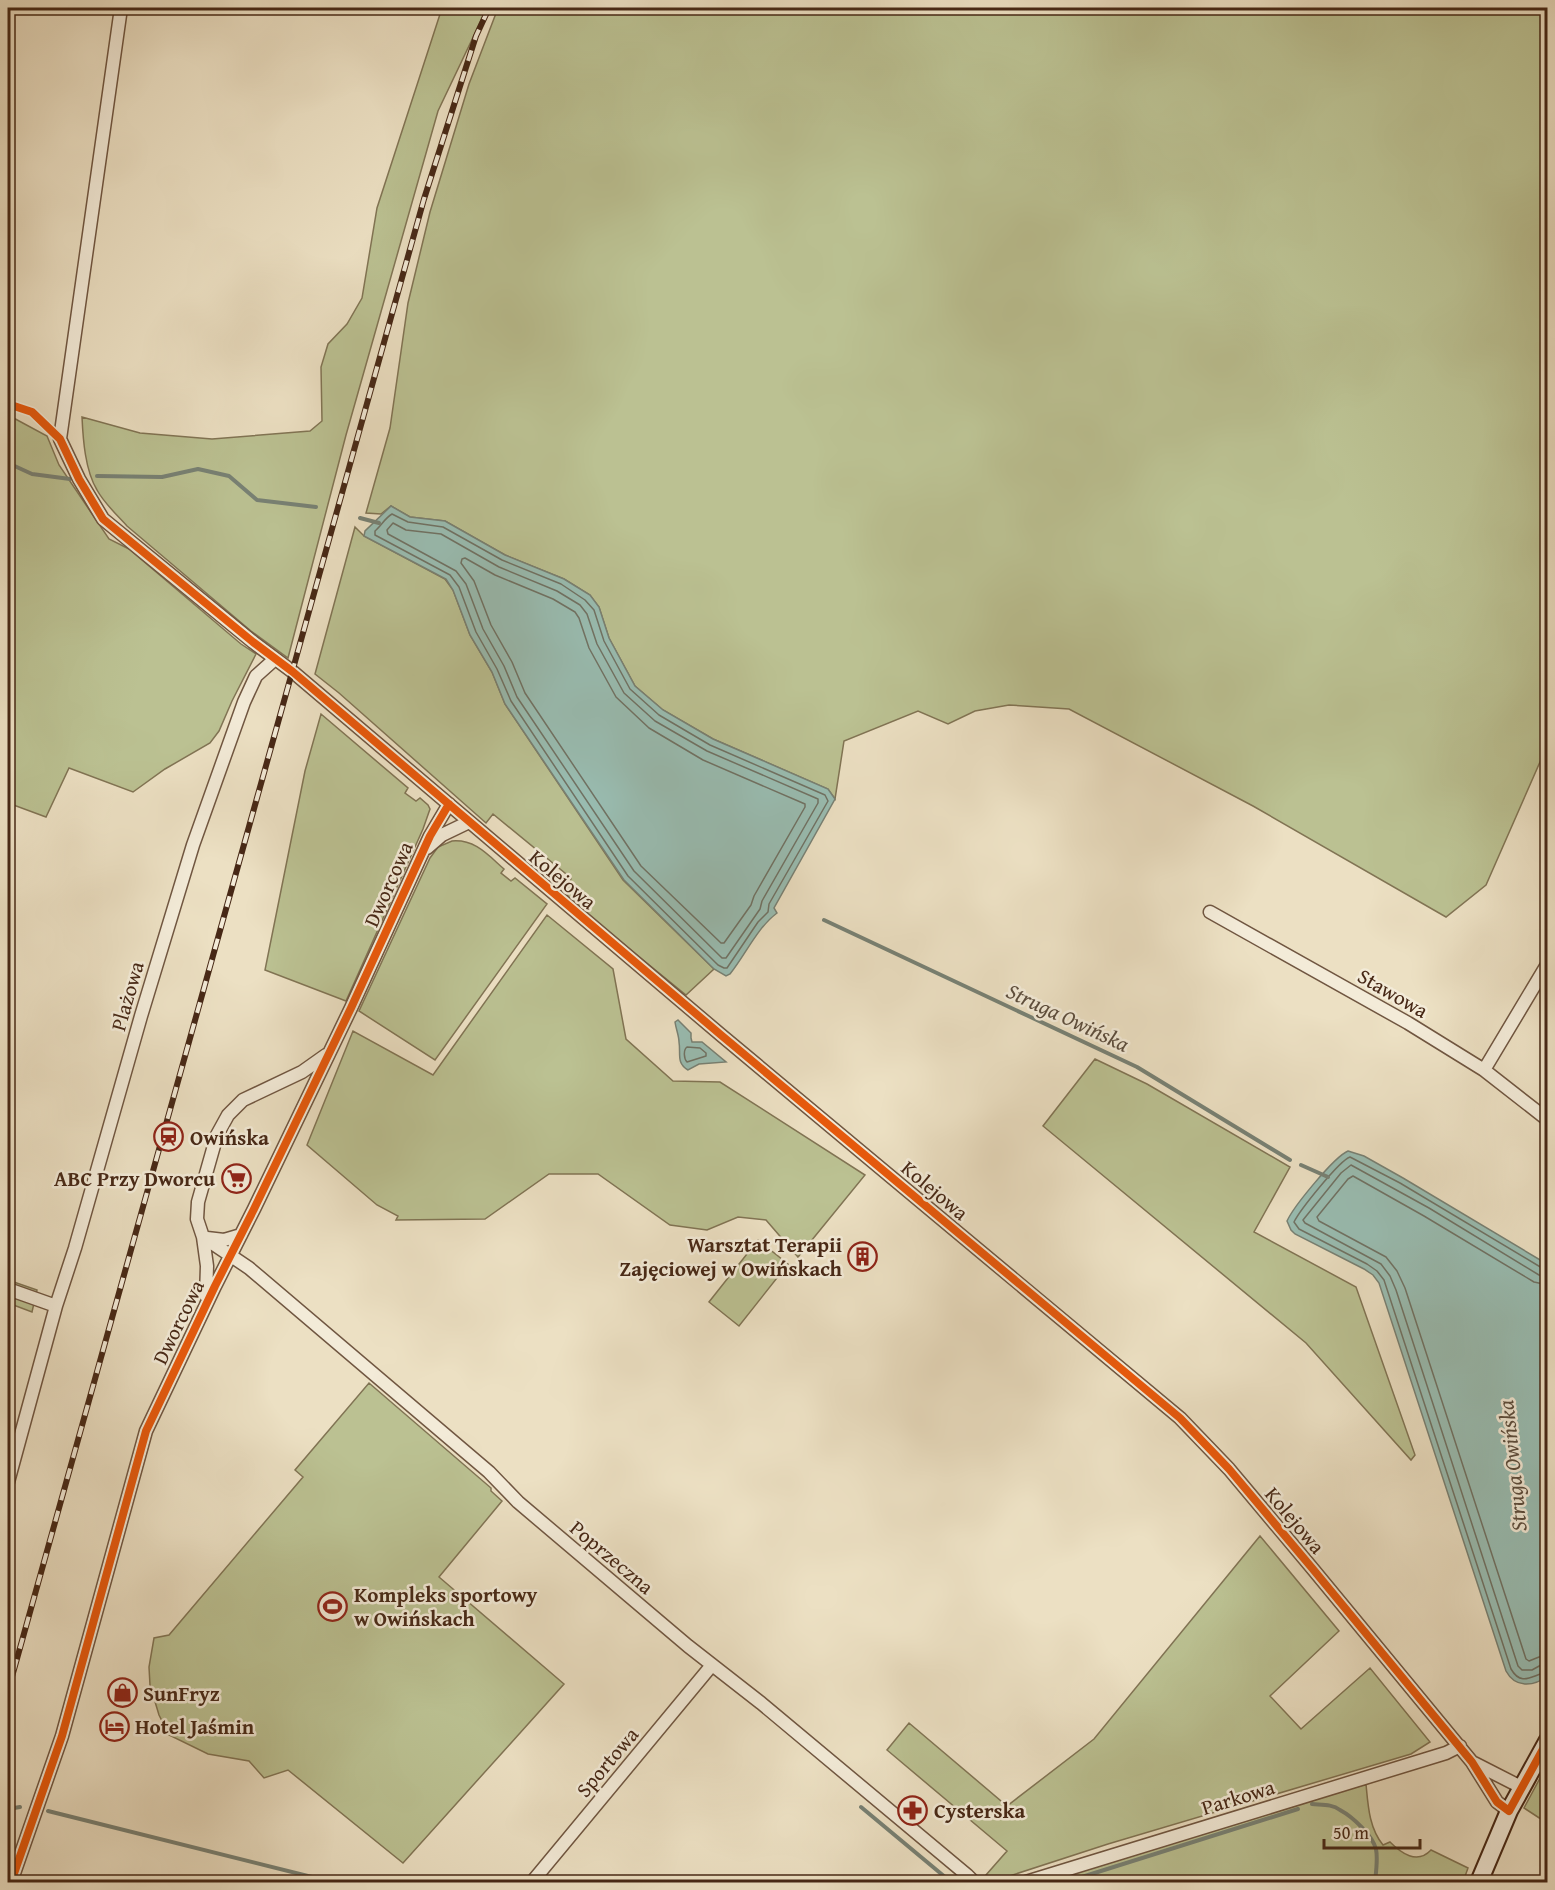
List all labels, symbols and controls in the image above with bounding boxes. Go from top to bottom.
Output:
street label: Dworcowa [355,836,421,932]
street label: Kolejowa [523,842,603,916]
street label: Plażowa [102,957,152,1035]
street label: Stawowa [1352,960,1434,1026]
water label: Struga Owińska [1001,975,1135,1059]
station icon: Owińska [153,1121,185,1153]
place label: Owińska [190,1122,269,1153]
street label: Kolejowa [895,1153,975,1227]
supermarket icon: ABC Przy Dworcu [220,1162,252,1194]
place label: ABC Przy Dworcu [54,1163,215,1194]
place label: Warsztat Terapii Zajęciowej w Owińskach [620,1229,843,1284]
building icon: Warsztat Terapii Zajęciowej w Owińskach [847,1240,879,1272]
street label: Dworcowa [144,1274,212,1370]
water label: Struga Owińska [1489,1399,1535,1533]
street label: Kolejowa [1258,1480,1332,1560]
street label: Poprzeczna [563,1513,661,1601]
place label: Kompleks sportowy w Owińskach [354,1579,538,1634]
sports icon: Kompleks sportowy w Owińskach [317,1590,349,1622]
shop icon: SunFryz [106,1677,138,1709]
place label: SunFryz [143,1678,220,1709]
hotel icon: Hotel Jaśmin [98,1710,130,1742]
place label: Hotel Jaśmin [135,1711,255,1742]
street label: Sportowa [568,1720,646,1804]
street label: Parkowa [1198,1771,1278,1823]
pharmacy icon: Cysterska [897,1794,929,1826]
place label: Cysterska [934,1795,1026,1826]
scale bar [1324,1812,1420,1850]
text: 50 m [1333,1819,1369,1846]

